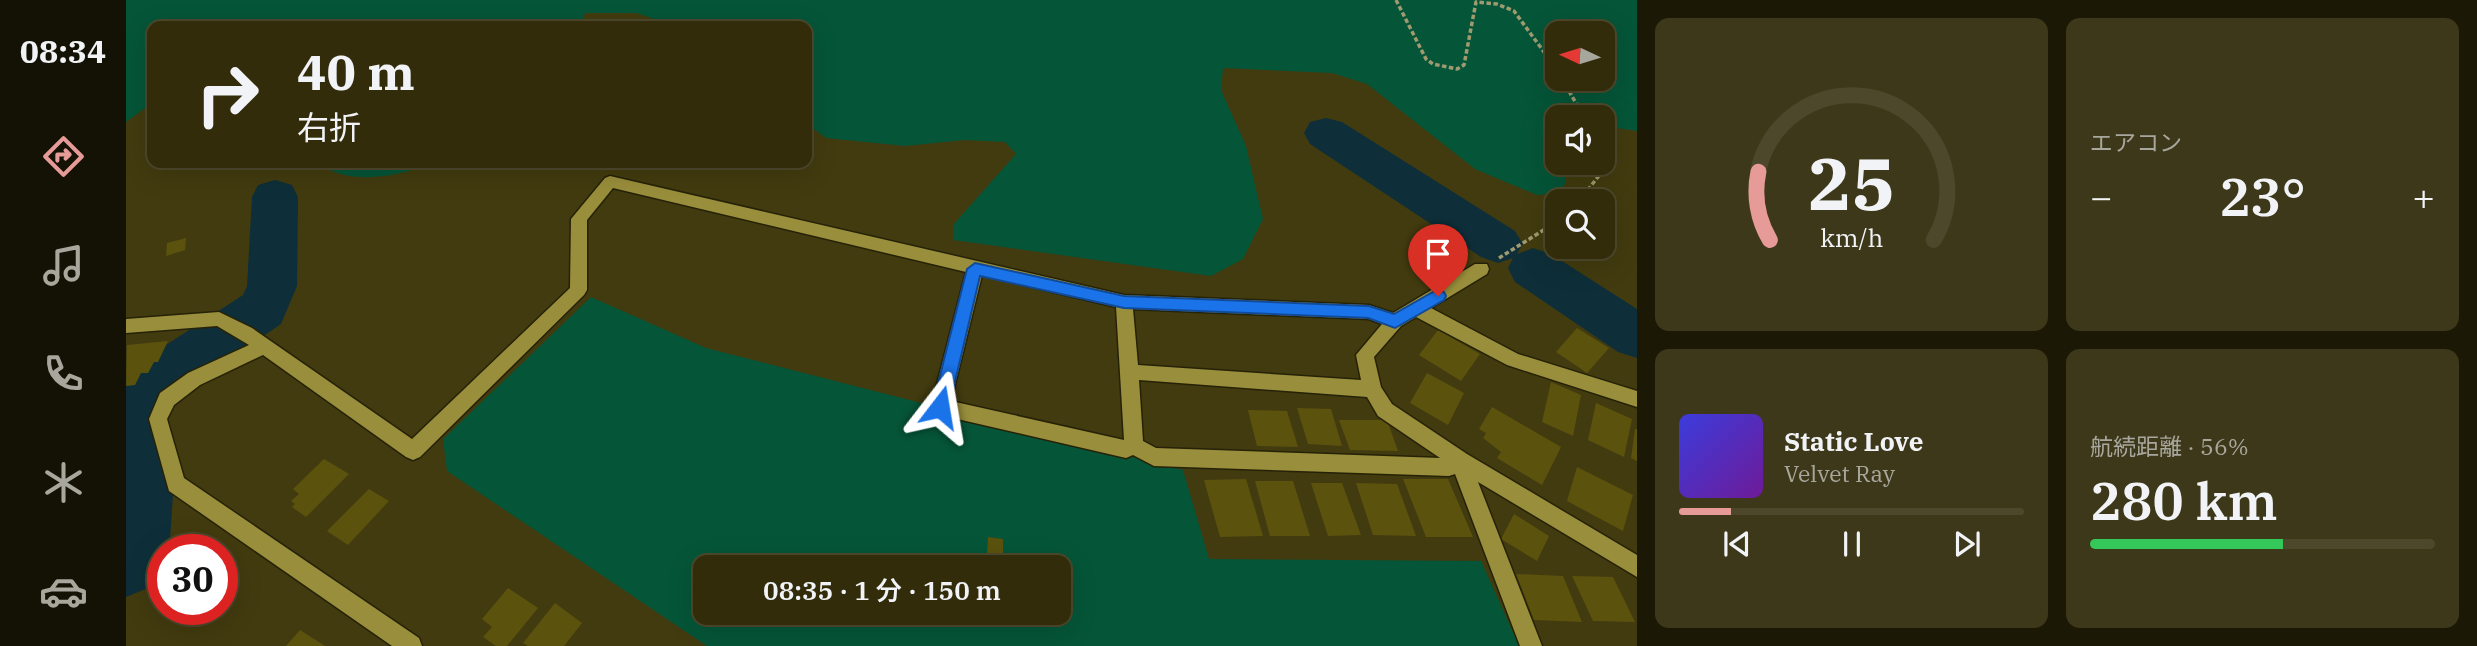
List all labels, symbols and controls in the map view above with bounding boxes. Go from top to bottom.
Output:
north arrow [1545,21,1615,91]
map controls [1545,21,1615,259]
text: 08:34 [20,30,106,72]
text: 40 m [297,40,415,103]
icon: right [182,49,273,140]
button: sound [1545,105,1615,175]
text: 右折 [297,106,361,148]
text: エアコン [2090,127,2182,157]
icon: directions [39,132,88,181]
text: 25 [1808,136,1895,231]
text: 23° [2219,163,2306,230]
text: − [2090,172,2113,221]
text: + [2412,172,2435,221]
button: search [1545,189,1615,259]
text: km/h [1820,221,1883,254]
pin [1408,224,1468,296]
icon: arrive [1419,235,1457,273]
icon: music [39,241,88,290]
icon: phone [39,349,88,398]
position arrow [903,370,977,444]
text: Static Love [1784,424,1923,458]
text: 航続距離 · 56% [2090,431,2249,461]
icon: climate [39,458,88,507]
text: Velvet Ray [1784,458,1895,488]
text: 280 km [2090,467,2278,534]
icon: previous [1718,525,1756,563]
icon: pause [1833,525,1871,563]
icon: next [1948,525,1986,563]
speed limit sign: 30 [147,534,238,625]
icon: car [39,567,88,616]
text: 08:35 · 1 分 · 150 m [763,573,1001,607]

